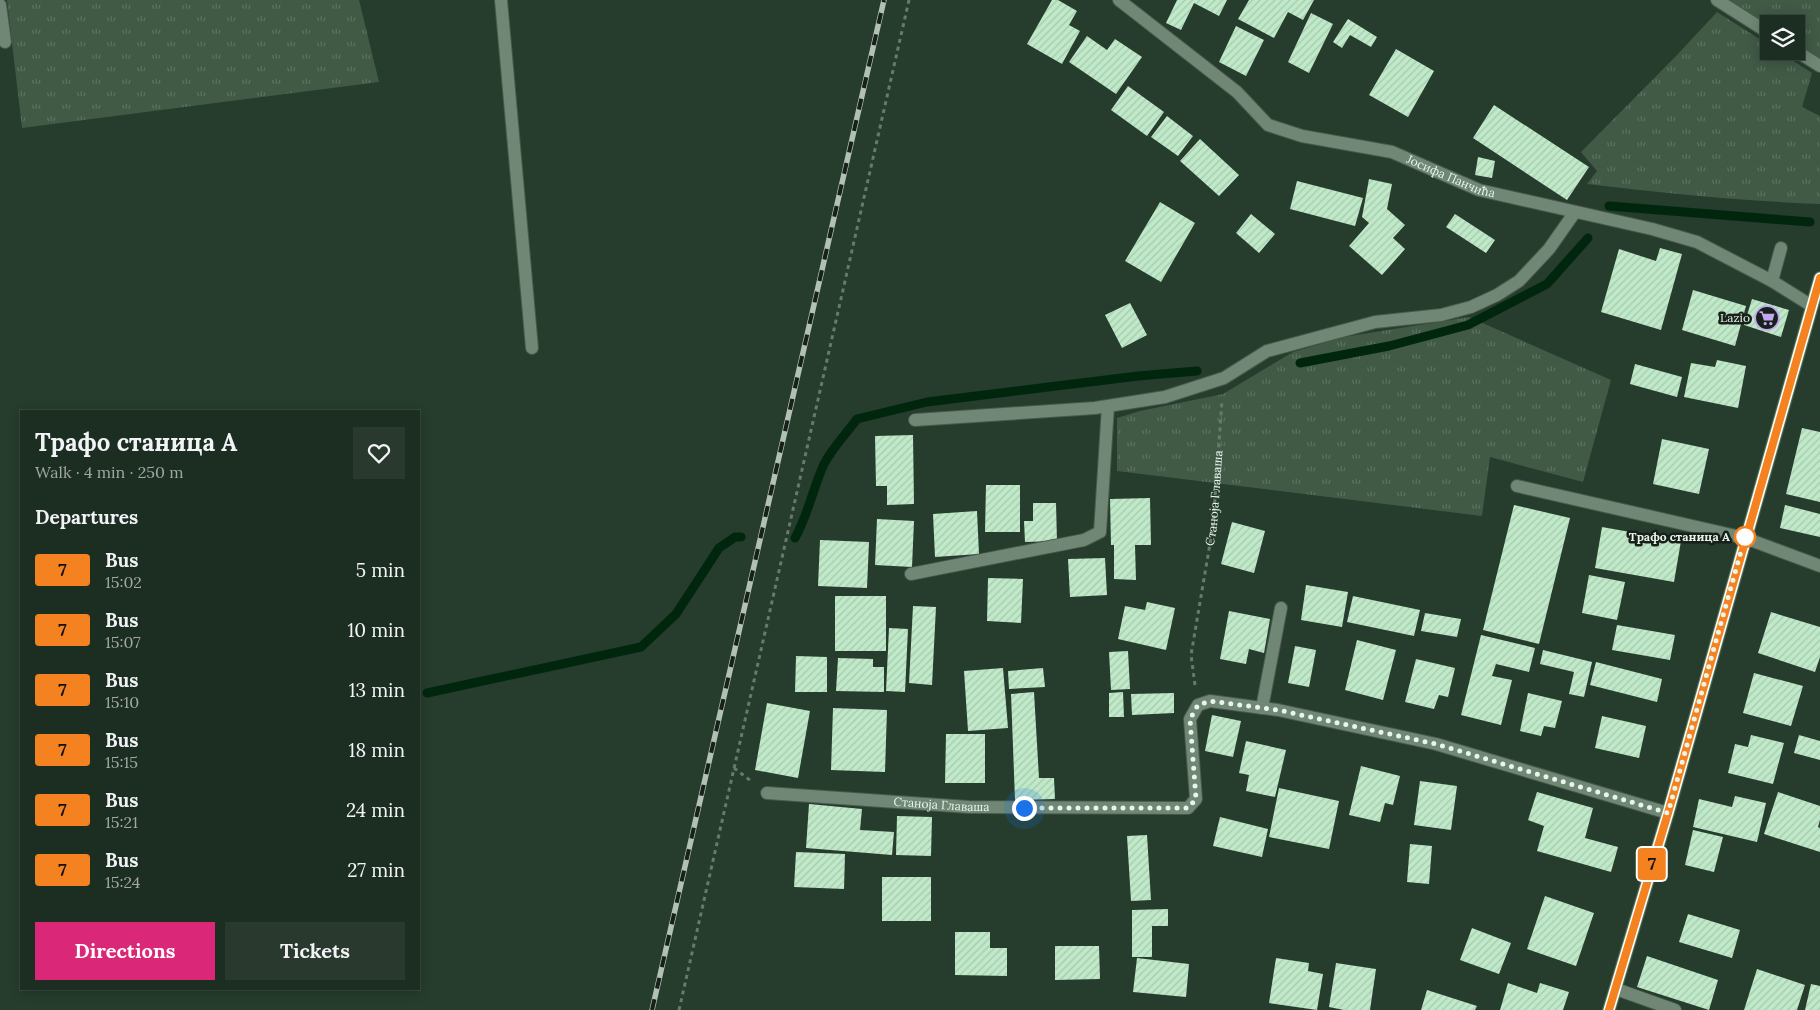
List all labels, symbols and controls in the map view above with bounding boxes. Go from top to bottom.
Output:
map controls [1760,15,1805,60]
button: layers [1760,15,1805,60]
street label: Јосифа Панчића [1404,151,1497,200]
supermarket icon: Lazio [1754,305,1780,331]
place label: Lazio [1720,310,1750,325]
text: Трафо станица А [35,427,237,458]
button: heart [353,427,405,479]
street label: Станоја Главаша [1202,450,1225,547]
text: Walk · 4 min · 250 m [35,462,183,482]
text: Departures [35,505,138,529]
marker: Трафо станица А [1734,526,1756,548]
place label: Трафо станица А [1629,529,1730,544]
text: Bus [105,548,138,572]
text: 7 [58,558,67,581]
text: 5 min [356,558,405,582]
text: 15:02 [105,572,142,592]
text: Bus [105,608,138,632]
text: 7 [58,618,67,641]
text: 10 min [347,618,405,642]
text: 15:07 [105,632,141,652]
text: Bus [105,668,138,692]
text: 7 [58,678,67,701]
text: 13 min [349,678,405,702]
text: 15:10 [105,692,139,712]
text: Bus [105,728,138,752]
text: 7 [58,738,67,761]
text: 18 min [349,738,405,762]
text: 15:15 [105,752,138,772]
text: Bus [105,788,138,812]
street label: Станоја Главаша [893,794,990,814]
your location [1012,796,1037,821]
text: 7 [58,798,67,821]
text: 24 min [346,798,405,822]
text: 15:21 [105,812,138,832]
text: Bus [105,848,138,872]
line badge: 7 [1636,848,1668,880]
text: 7 [1648,852,1656,875]
text: 7 [58,858,67,881]
text: 27 min [347,858,405,882]
text: 15:24 [105,872,140,892]
button: Directions [35,922,215,980]
button: Tickets [225,922,405,980]

